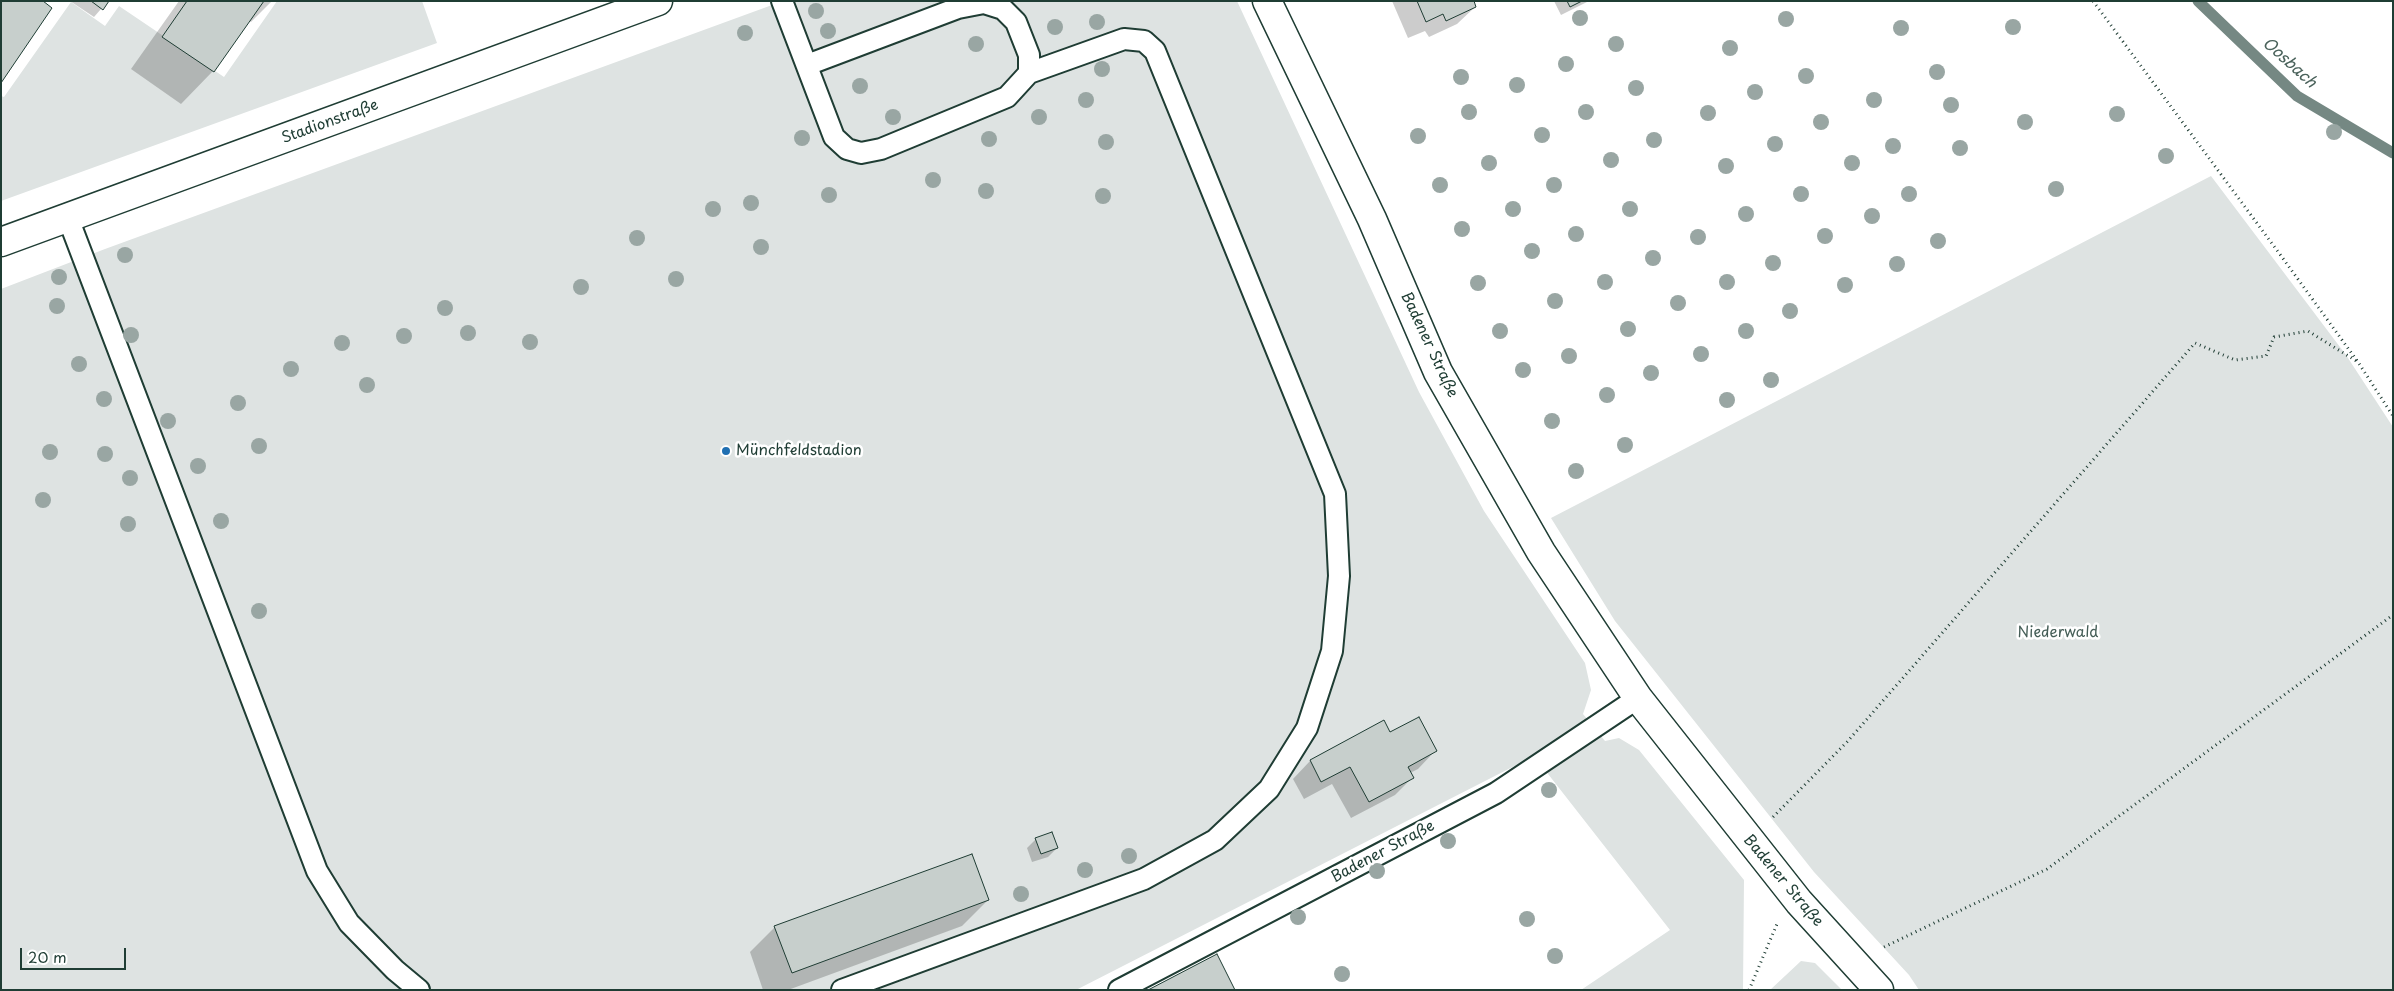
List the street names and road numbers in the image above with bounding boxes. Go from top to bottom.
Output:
street label: Stadionstraße [279,96,381,148]
street label: Badener Straße [1397,289,1461,401]
street label: Badener Straße [1328,817,1438,887]
street label: Badener Straße [1739,831,1827,931]

